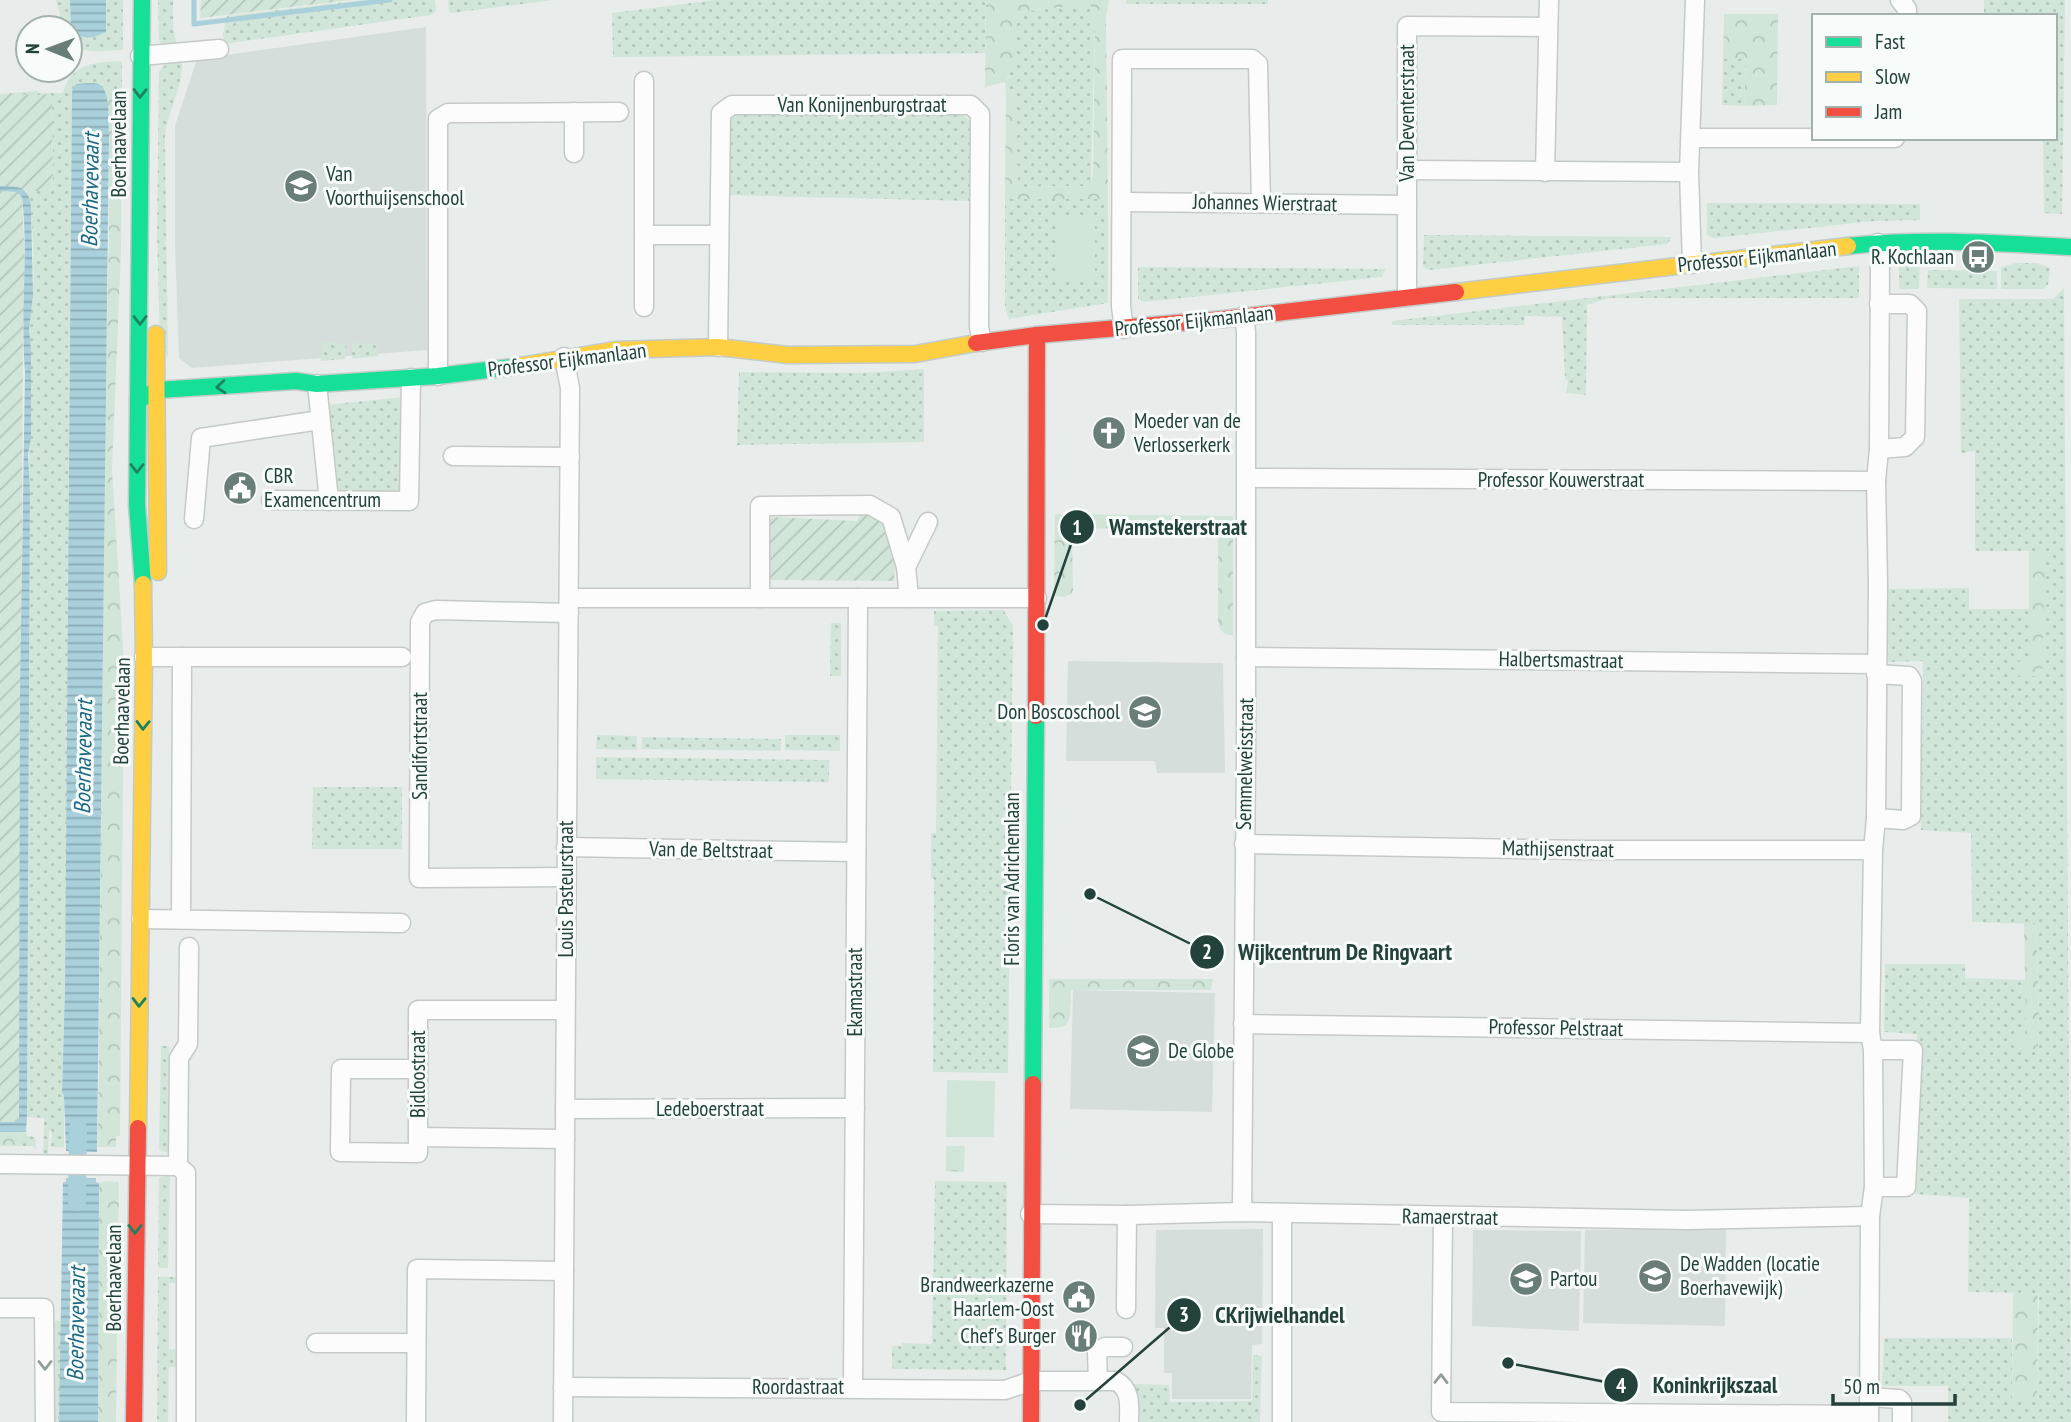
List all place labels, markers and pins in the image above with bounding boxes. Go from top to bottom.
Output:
place label: Van Voorthuijsenschool [325,160,464,211]
school or university icon: Van Voorthuijsenschool [282,167,320,205]
bus stop icon: R. Kochlaan [1959,238,1997,276]
place label: R. Kochlaan [1871,243,1954,270]
place label: Moeder van de Verlosserkerk [1133,407,1241,458]
church icon: Moeder van de Verlosserkerk [1090,414,1128,452]
place label: CBR Examencentrum [264,462,381,513]
public building icon: CBR Examencentrum [221,469,259,507]
callout: Wamstekerstraat [1060,505,1261,549]
school or university icon: Don Boscoschool [1126,693,1164,731]
place label: Don Boscoschool [997,698,1120,725]
callout: Wijkcentrum De Ringvaart [1189,930,1466,974]
school or university icon: De Globe [1124,1032,1162,1070]
place label: De Globe [1168,1037,1234,1064]
place label: De Wadden (locatie Boerhavewijk) [1680,1250,1820,1301]
school or university icon: De Wadden (locatie Boerhavewijk) [1636,1257,1674,1295]
school or university icon: Partou [1507,1260,1545,1298]
place label: Partou [1550,1265,1597,1292]
place label: Brandweerkazerne Haarlem-Oost [920,1271,1054,1322]
public building icon: Brandweerkazerne Haarlem-Oost [1060,1278,1098,1316]
callout: CKrijwielhandel [1166,1293,1359,1337]
restaurant icon: Chef's Burger [1062,1317,1100,1355]
place label: Chef's Burger [960,1322,1056,1349]
callout: Koninkrijkszaal [1604,1363,1791,1407]

